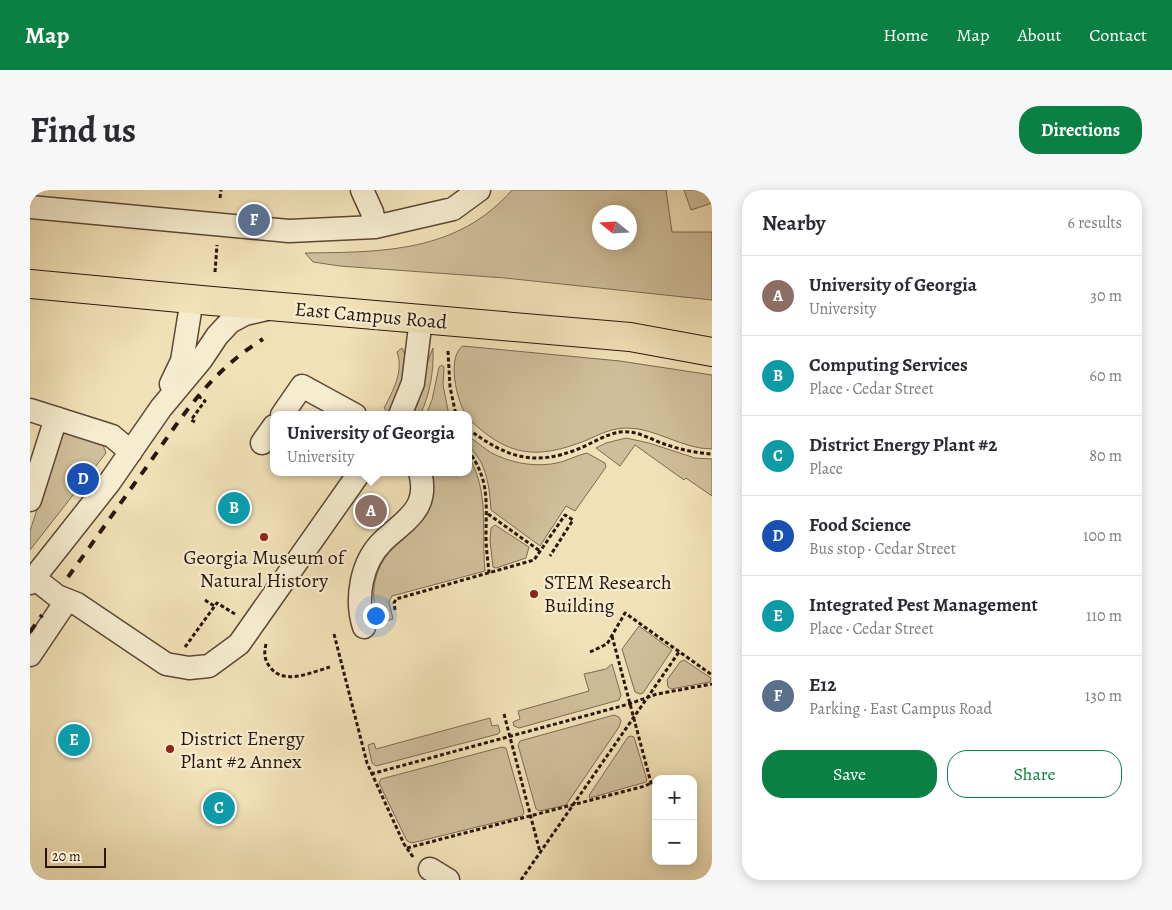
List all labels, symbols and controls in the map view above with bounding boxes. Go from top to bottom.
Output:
text: Map [25,19,69,51]
text: Home [883,23,928,47]
text: Map [956,23,989,47]
text: About [1017,23,1061,47]
text: Contact [1089,23,1147,47]
text: Find us [30,106,136,154]
button: Directions [1019,106,1142,154]
pin: F [238,201,270,239]
north arrow [592,205,637,250]
text: Nearby [762,209,825,237]
text: 6 results [1068,212,1122,234]
text: University of Georgia [809,272,977,298]
text: A [773,285,783,307]
text: 30 m [1090,285,1122,307]
street label: East Campus Road [294,295,449,336]
text: University [809,298,876,320]
text: Computing Services [809,352,968,378]
text: B [773,365,783,387]
text: 60 m [1090,365,1122,387]
text: Place · Cedar Street [809,378,934,400]
popup [270,411,472,476]
text: University of Georgia [287,420,455,446]
text: District Energy Plant #2 [809,432,997,458]
text: C [773,445,783,467]
text: 80 m [1089,445,1122,467]
text: University [287,446,354,468]
text: Place [809,458,843,480]
pin: D [67,460,99,498]
pin: B [218,489,250,527]
pin: A [355,492,387,530]
text: Food Science [809,512,911,538]
text: D [772,525,784,547]
text: 100 m [1083,525,1122,547]
marker: Georgia Museum of Natural History [258,531,270,543]
text: Bus stop · Cedar Street [809,538,956,560]
place label: Georgia Museum of Natural History [184,544,348,594]
place label: STEM Research Building [544,569,672,619]
marker: STEM Research Building [528,588,540,600]
text: Integrated Pest Management [809,592,1038,618]
your location [363,603,389,629]
text: E [773,605,783,627]
text: 110 m [1086,605,1122,627]
text: Place · Cedar Street [809,618,934,640]
text: E12 [809,672,836,698]
text: F [774,685,782,707]
text: 130 m [1085,685,1122,707]
text: Parking · East Campus Road [809,698,992,720]
pin: E [58,721,90,759]
place label: District Energy Plant #2 Annex [180,725,305,775]
marker: District Energy Plant #2 Annex [164,743,176,755]
button: Save [762,750,937,798]
button: Share [947,750,1122,798]
map controls [652,775,697,865]
button: + [652,775,697,820]
pin: C [203,789,235,827]
button: − [652,820,697,865]
scale bar [45,845,106,868]
text: 20 m [52,847,81,866]

